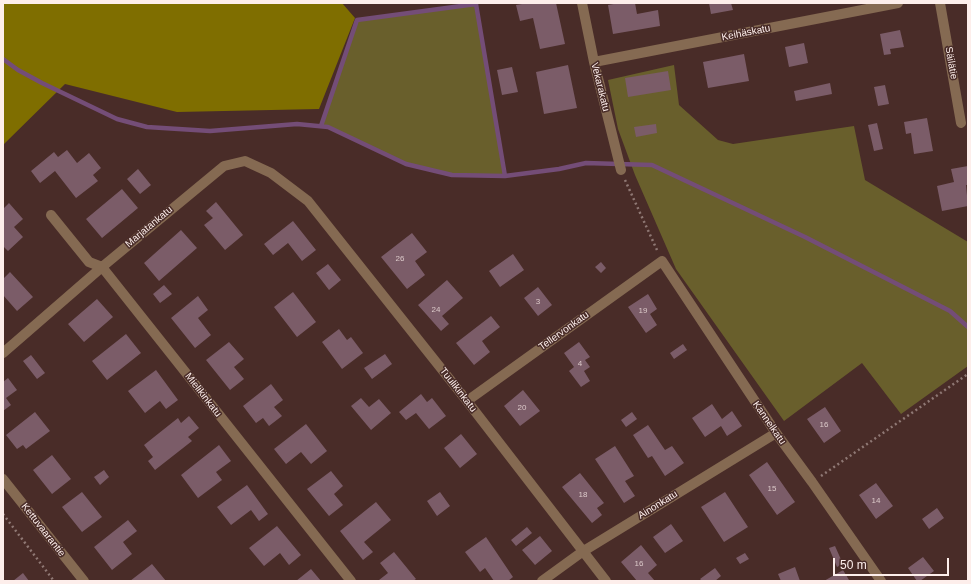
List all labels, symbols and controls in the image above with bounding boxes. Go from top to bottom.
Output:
street label: Keihäskatu [721,22,771,44]
street label: Säilätie [942,46,960,80]
street label: Vekarakatu [588,61,612,113]
street label: Marjatankatu [123,204,175,250]
house number: 26 [396,254,404,264]
house number: 3 [536,297,540,307]
house number: 24 [432,305,440,315]
house number: 19 [639,306,647,316]
street label: Tellervonkatu [537,309,591,353]
house number: 4 [578,359,582,369]
street label: Tuulikinkatu [437,365,479,415]
street label: Mielikinkatu [182,371,224,419]
street label: Kannelkatu [750,399,788,447]
house number: 20 [518,403,526,413]
house number: 16 [820,420,828,430]
house number: 15 [768,484,776,494]
street label: Ainonkatu [636,488,680,522]
house number: 18 [579,490,587,500]
house number: 14 [872,496,880,506]
street label: Kettuvaarantie [18,501,68,559]
scale bar [835,550,951,576]
text: 50 m [840,558,867,572]
house number: 16 [635,559,643,569]

